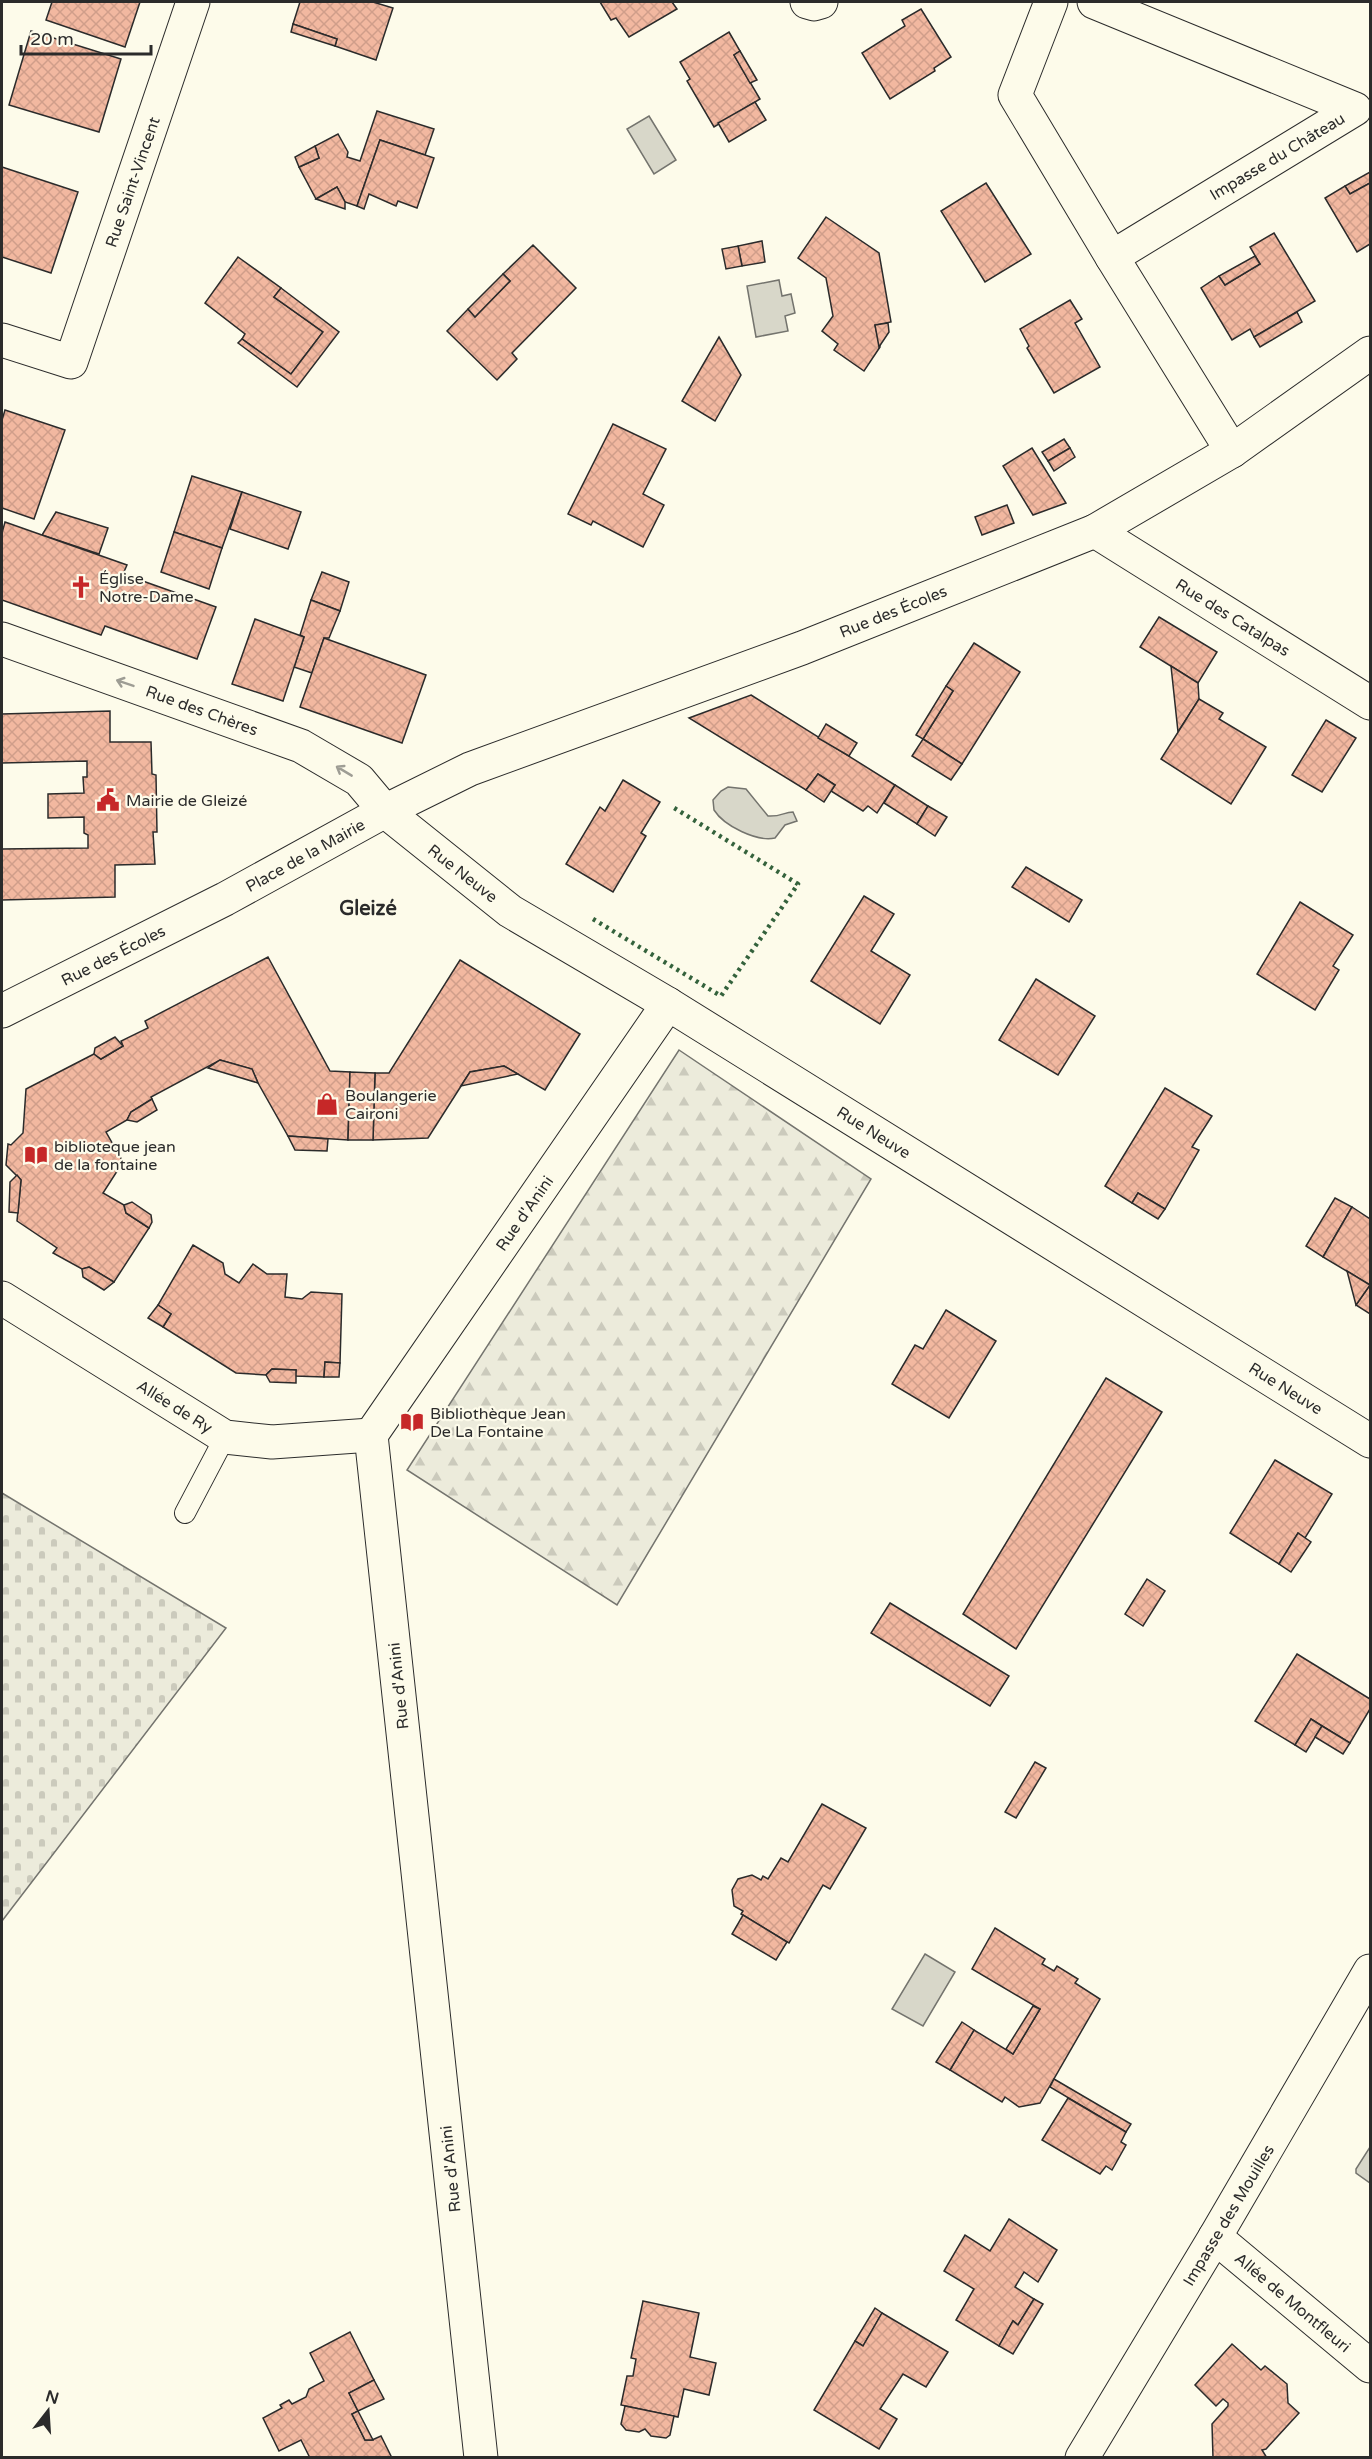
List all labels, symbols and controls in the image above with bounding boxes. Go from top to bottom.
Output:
scale bar [21,18,152,56]
text: 20 m [30,28,74,50]
street label: Impasse du Château [1206,109,1349,205]
street label: Rue Saint-Vincent [101,114,165,250]
place label: Église Notre-Dame [99,569,193,607]
church icon: Église Notre-Dame [68,574,94,600]
street label: Rue des Catalpas [1172,575,1293,661]
street label: Rue des Écoles [837,581,950,643]
one-way arrow [116,676,135,687]
street label: Rue des Chères [143,681,260,740]
one-way arrow [336,764,353,776]
public building icon: Mairie de Gleizé [95,787,121,813]
place label: Mairie de Gleizé [126,791,247,811]
street label: Place de la Mairie [242,815,369,897]
street label: Rue Neuve [423,840,501,907]
district label: Gleizé [339,897,397,921]
street label: Rue des Écoles [58,921,169,991]
place label: Boulangerie Caironi [345,1086,437,1124]
shop icon: Boulangerie Caironi [314,1091,340,1117]
street label: Rue Neuve [833,1102,914,1163]
place label: biblioteque jean de la fontaine [54,1137,176,1175]
library icon: biblioteque jean de la fontaine [23,1142,49,1168]
street label: Rue d'Anini [492,1172,558,1255]
street label: Rue Neuve [1245,1358,1326,1419]
street label: Allée de Ry [133,1376,216,1438]
place label: Bibliothèque Jean De La Fontaine [430,1404,566,1442]
library icon: Bibliothèque Jean De La Fontaine [399,1409,425,1435]
street label: Rue d'Anini [384,1641,414,1730]
street label: Rue d'Anini [436,2124,466,2213]
street label: Impasse des Mouilles [1179,2141,1279,2290]
street label: Allée de Montfleuri [1230,2248,1354,2357]
north arrow [18,2381,78,2441]
text: N [43,2386,61,2409]

